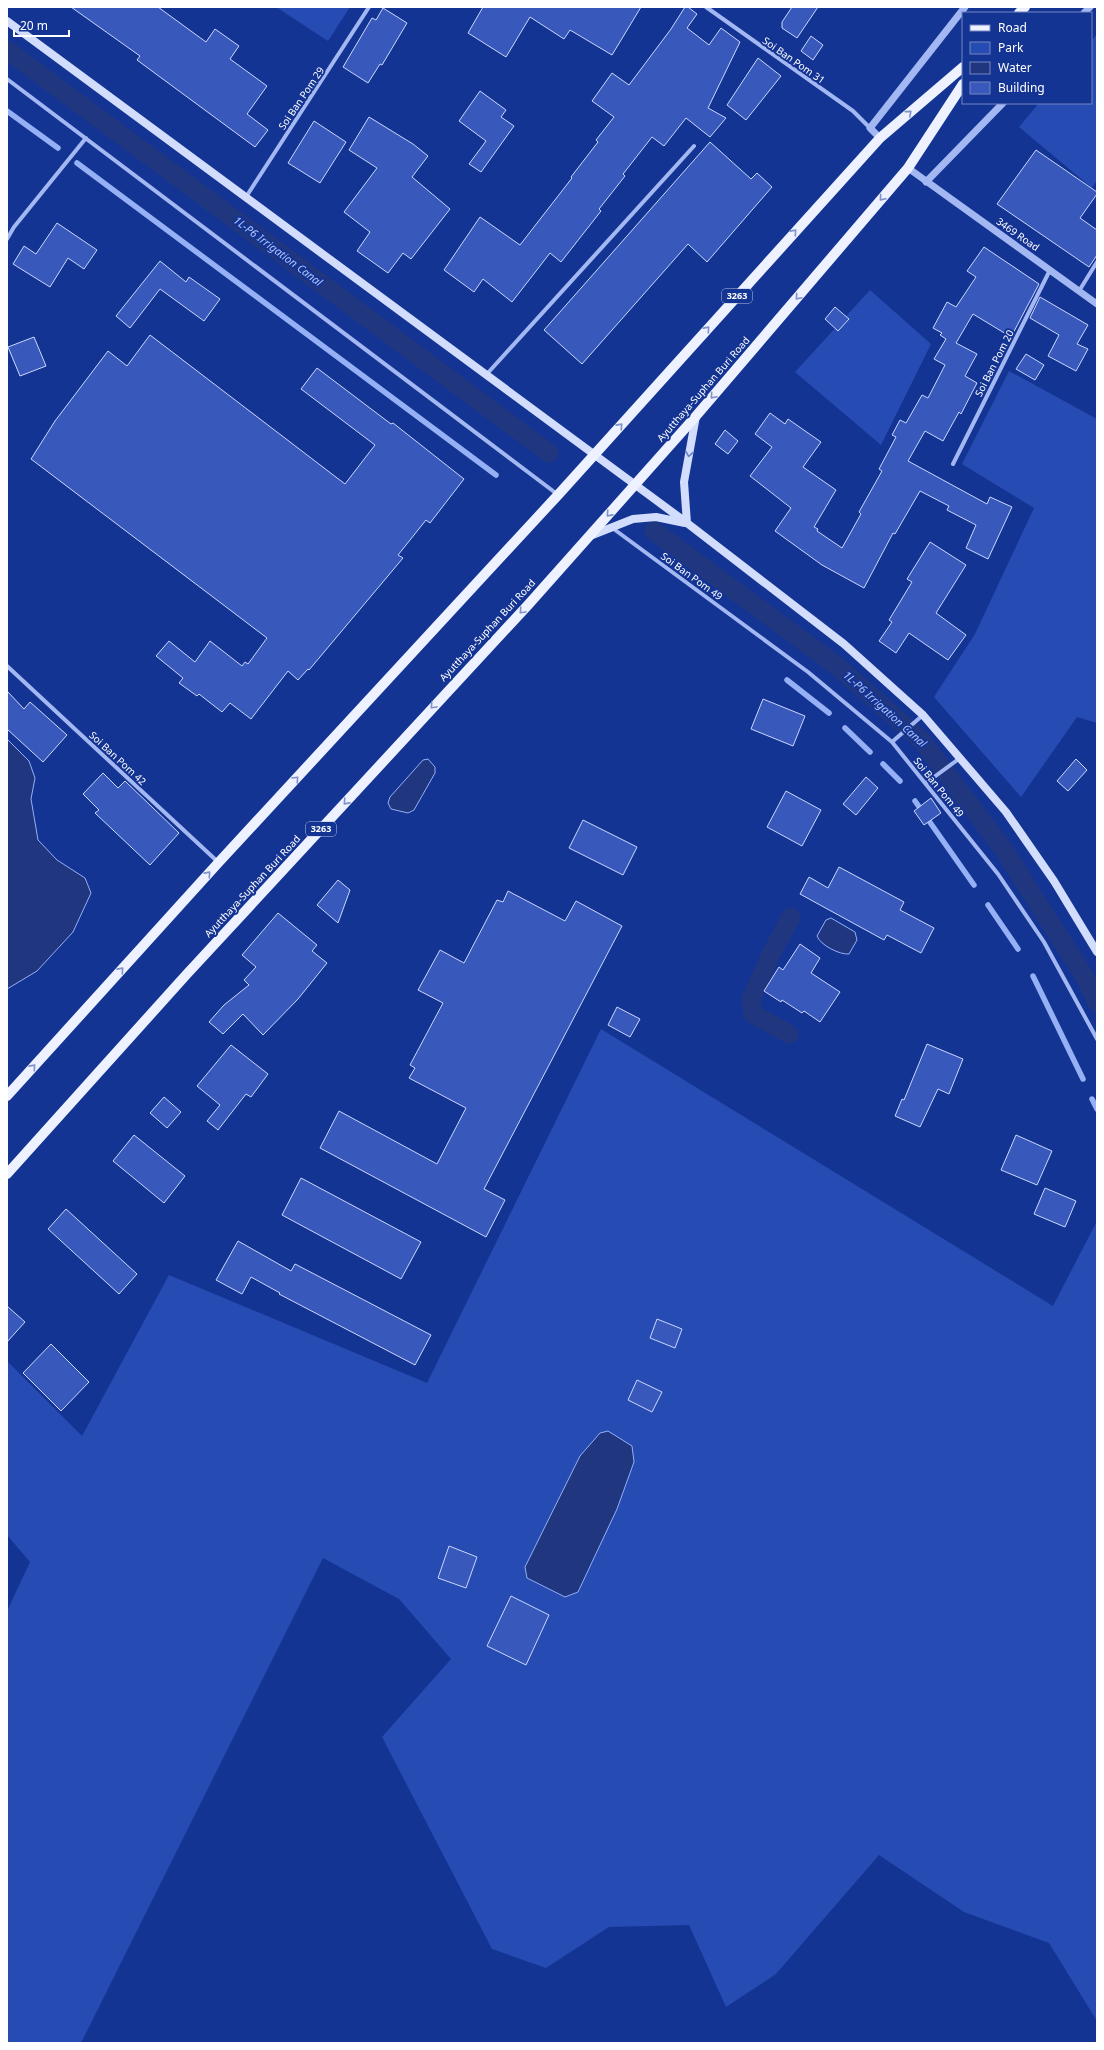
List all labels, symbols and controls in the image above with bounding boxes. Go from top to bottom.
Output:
scale bar [14,12,69,38]
legend [962,12,1092,104]
text: 20 m [20,17,48,34]
text: Road [998,19,1027,36]
street label: Soi Ban Pom 31 [760,33,828,87]
text: Park [998,39,1024,56]
text: Water [998,59,1032,76]
street label: Soi Ban Pom 29 [275,64,327,132]
text: Building [998,79,1045,96]
one-way arrow [905,110,912,117]
one-way arrow [880,193,887,201]
water label: 1L-P6 Irrigation Canal [231,212,327,290]
street label: 3469 Road [994,214,1042,254]
one-way arrow [789,229,797,237]
road number: 3263 [722,289,752,303]
one-way arrow [795,292,802,299]
one-way arrow [703,326,710,334]
street label: Soi Ban Pom 20 [971,327,1017,399]
street label: Ayutthaya-Suphan Buri Road [653,333,753,445]
one-way arrow [711,391,718,398]
one-way arrow [616,423,623,430]
one-way arrow [685,451,694,457]
one-way arrow [607,510,614,517]
street label: Soi Ban Pom 49 [658,549,726,603]
street label: Ayutthaya-Suphan Buri Road [436,576,538,684]
one-way arrow [519,606,527,614]
water label: 1L-P6 Irrigation Canal [840,667,931,751]
one-way arrow [431,701,438,709]
street label: Soi Ban Pom 42 [86,728,150,788]
street label: Soi Ban Pom 49 [911,754,968,820]
one-way arrow [291,776,299,784]
one-way arrow [343,797,351,805]
road number: 3263 [306,822,336,836]
street label: Ayutthaya-Suphan Buri Road [201,832,303,940]
one-way arrow [203,871,210,879]
one-way arrow [116,968,123,975]
one-way arrow [29,1064,36,1072]

